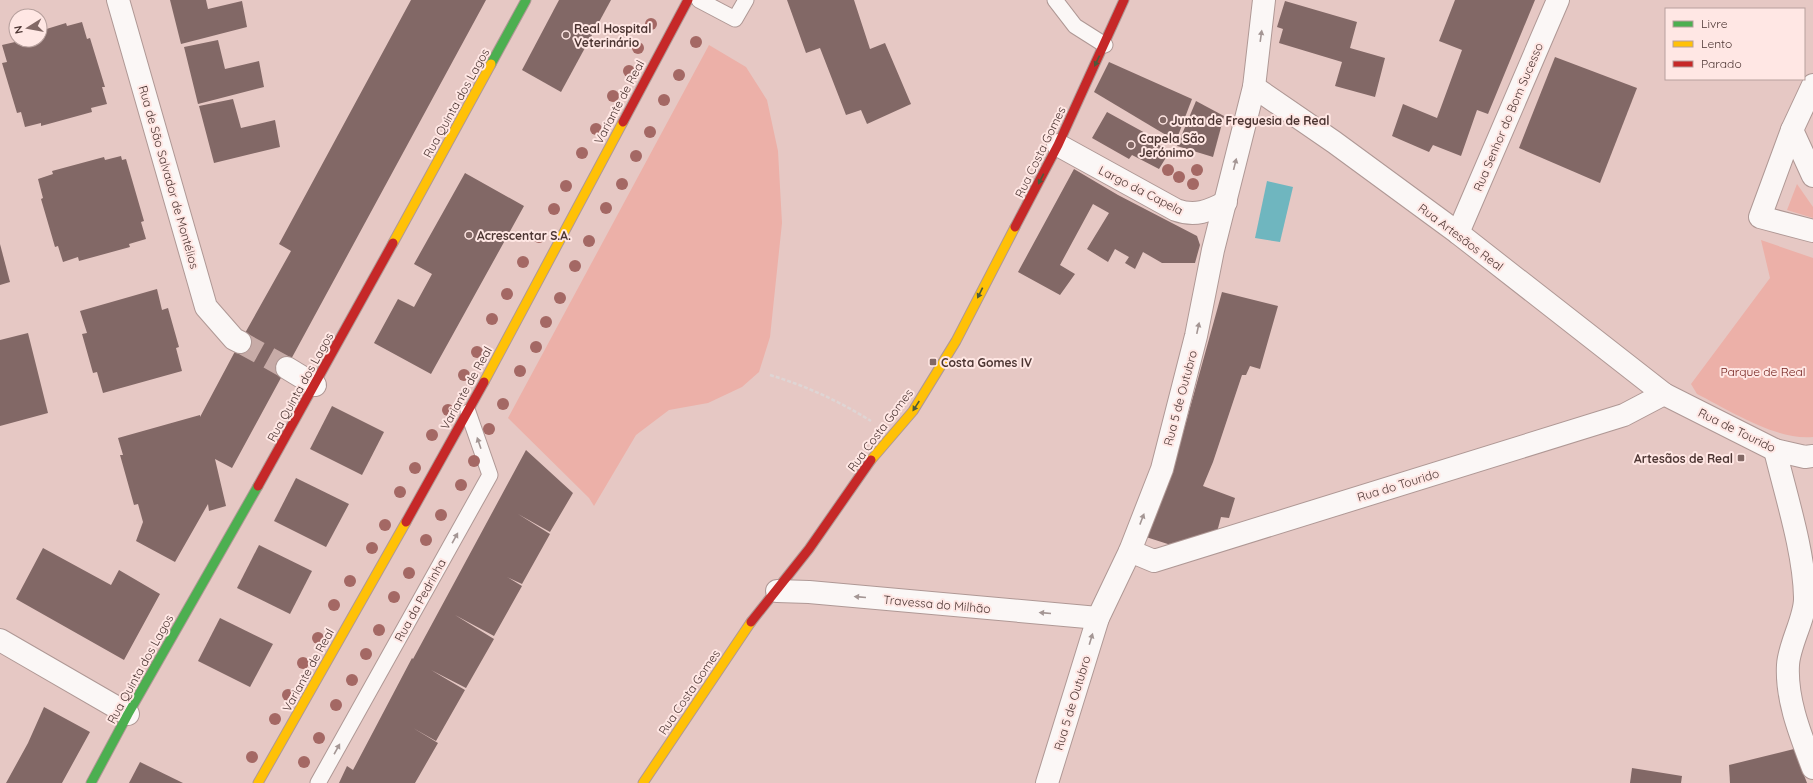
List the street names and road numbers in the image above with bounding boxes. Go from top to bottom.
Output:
street label: Rua Senhor do Bom Sucesso [1470,40,1546,194]
street label: Rua Quinta dos Lagos [420,45,492,160]
street label: Variante de Real [591,58,647,146]
street label: Rua de São Salvador de Montélios [136,84,203,271]
street label: Rua Costa Gomes [1011,104,1069,200]
street label: Largo da Capela [1096,162,1186,218]
street label: Rua Artesãos Real [1416,200,1506,274]
street label: Rua Quinta dos Lagos [264,329,336,444]
street label: Variante de Real [437,344,495,432]
street label: Rua 5 de Outubro [1160,349,1200,447]
street label: Rua Costa Gomes [844,385,916,474]
street label: Rua de Tourido [1696,405,1778,455]
street label: Rua do Tourido [1355,465,1441,505]
street label: Rua da Pedrinha [391,556,449,644]
street label: Travessa do Milhão [883,592,991,616]
street label: Rua Quinta dos Lagos [104,611,176,726]
street label: Variante de Real [279,626,337,714]
street label: Rua Costa Gomes [655,646,723,737]
street label: Rua 5 de Outubro [1050,654,1094,752]

